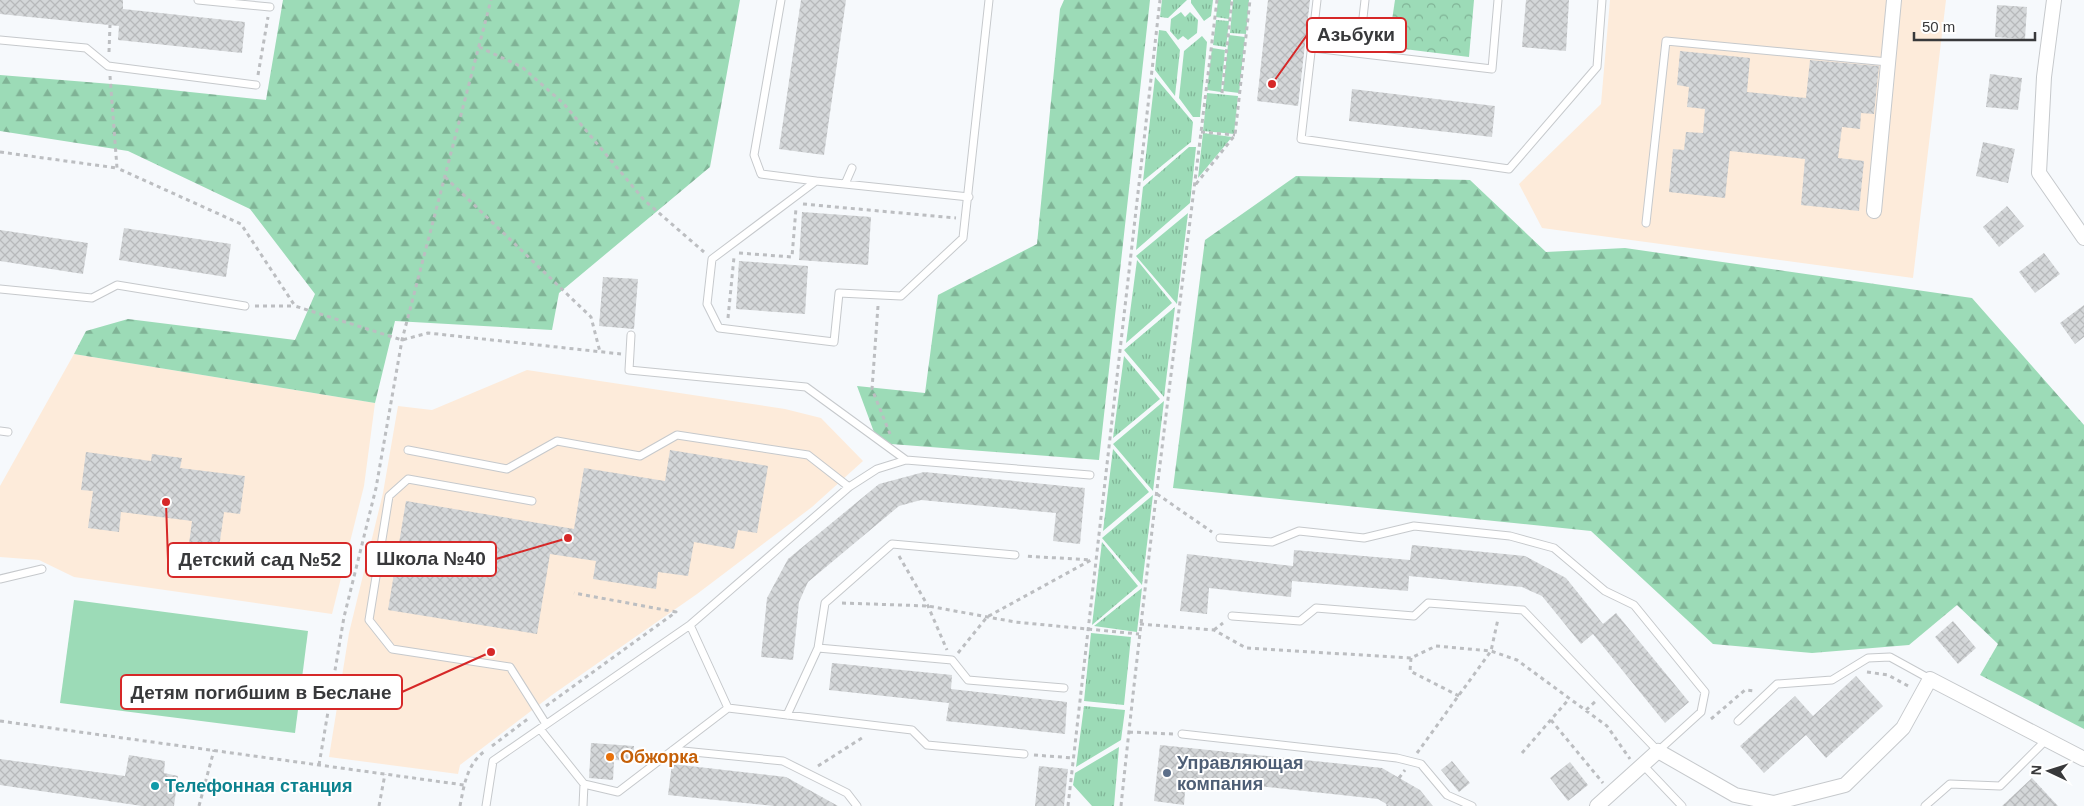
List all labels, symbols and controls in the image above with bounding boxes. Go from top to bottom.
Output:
scale bar [1914,10,2035,42]
callout: Азьбуки [1307,18,1406,52]
text: 50 m [1922,18,1955,35]
text: Азьбуки [1317,24,1395,45]
callout: Школа №40 [366,542,496,576]
callout: Детский сад №52 [168,543,351,577]
text: Школа №40 [376,548,486,569]
text: Детский сад №52 [179,549,341,570]
callout: Детям погибшим в Беслане [121,675,402,709]
text: Детям погибшим в Беслане [130,682,392,703]
north arrow [2024,746,2074,796]
place label: Обжорка [620,747,699,767]
marker: Обжорка [604,751,616,763]
place label: Управляющая компания [1177,753,1303,794]
text: N [2028,764,2044,776]
marker: Управляющая компания [1161,767,1173,779]
place label: Телефонная станция [165,776,352,796]
marker: Телефонная станция [149,780,161,792]

